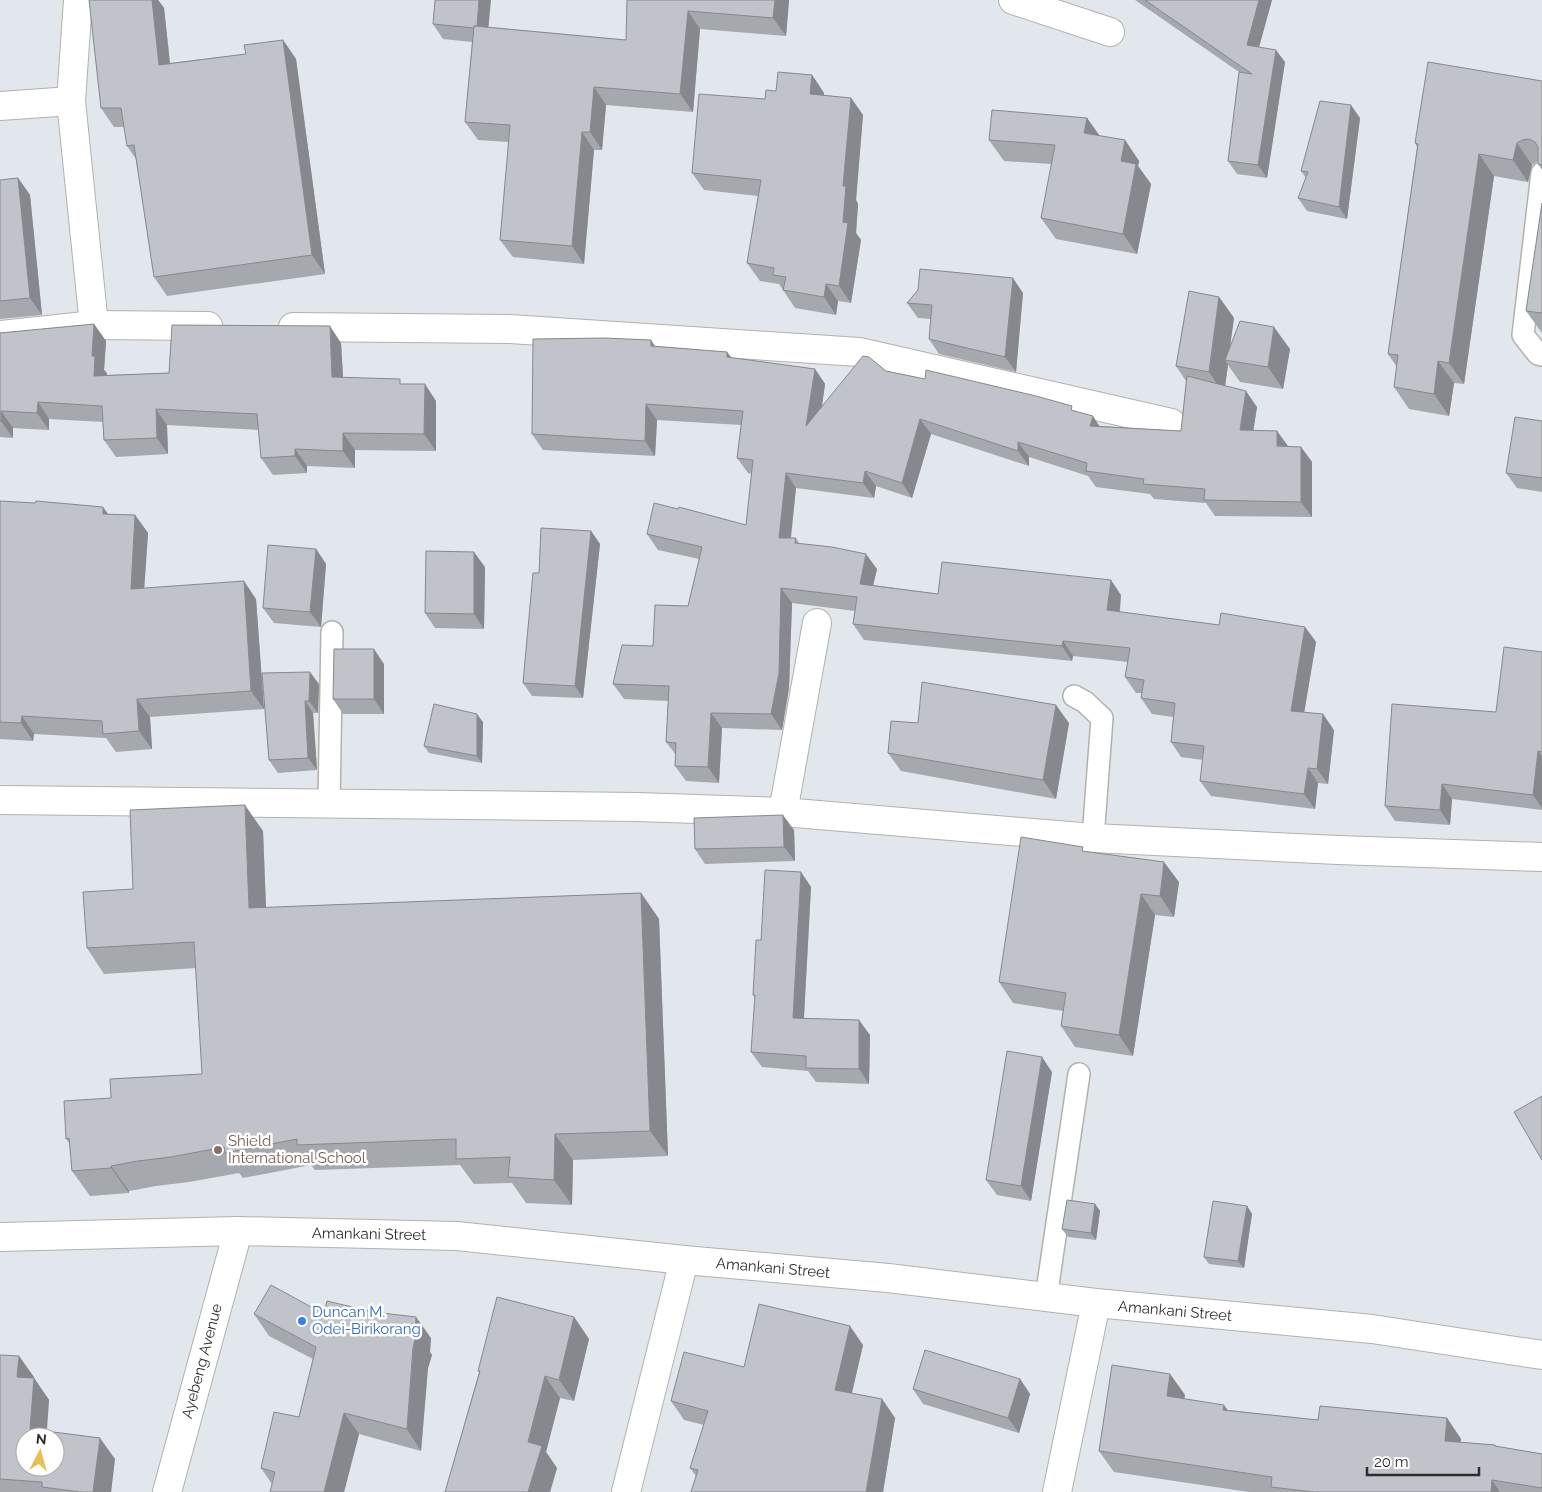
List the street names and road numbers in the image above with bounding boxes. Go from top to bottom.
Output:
street label: Amankani Street [312,1224,426,1244]
street label: Amankani Street [715,1254,831,1282]
street label: Amankani Street [1117,1297,1233,1325]
street label: Ayebeng Avenue [178,1301,226,1420]

